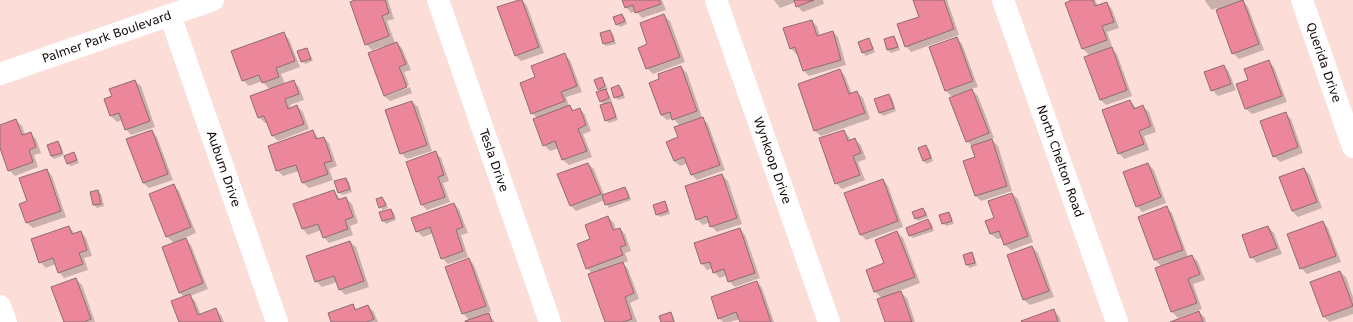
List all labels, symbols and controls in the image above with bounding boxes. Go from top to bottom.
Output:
street label: Palmer Park Boulevard [40,8,173,66]
street label: Querida Drive [1303,21,1344,104]
street label: North Chelton Road [1034,103,1086,219]
street label: Wynkoop Drive [751,115,794,206]
street label: Tesla Drive [476,126,511,194]
street label: Auburn Drive [204,129,243,209]

